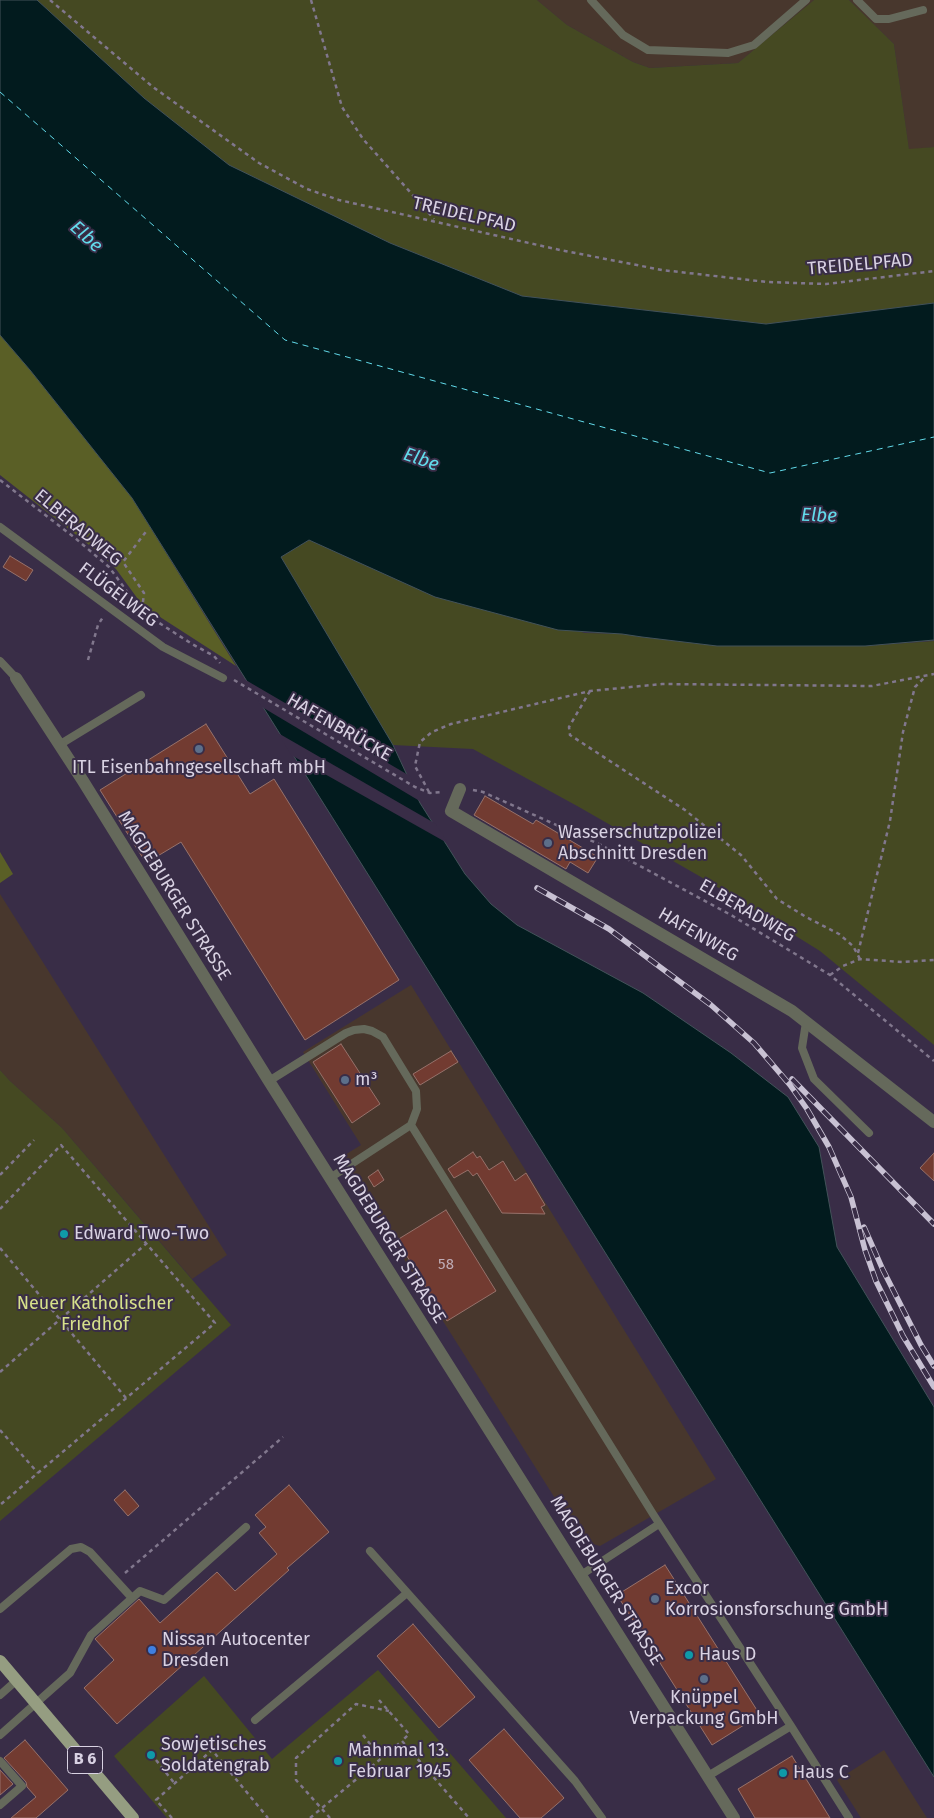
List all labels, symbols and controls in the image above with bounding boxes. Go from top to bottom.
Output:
street label: TREIDELPFAD [410,193,518,237]
water label: Elbe [65,216,107,258]
street label: TREIDELPFAD [806,250,914,280]
water label: Elbe [400,443,442,477]
street label: ELBERADWEG [30,485,126,571]
water label: Elbe [801,504,837,528]
street label: FLÜGELWEG [74,558,162,632]
street label: HAFENBRÜCKE [283,689,395,767]
marker: ITL Eisenbahngesellschaft mbH [193,743,205,755]
place label: ITL Eisenbahngesellschaft mbH [72,757,326,779]
street label: MAGDEBURGER STRASSE [113,807,235,985]
place label: Wasserschutzpolizei Abschnitt Dresden [558,822,722,864]
marker: Wasserschutzpolizei Abschnitt Dresden [542,837,554,849]
street label: ELBERADWEG [695,875,799,947]
street label: HAFENWEG [654,903,742,967]
place label: m³ [355,1069,378,1091]
marker: m³ [339,1074,351,1086]
street label: MAGDEBURGER STRASSE [328,1150,450,1328]
place label: Edward Two-Two [74,1223,209,1245]
marker: Edward Two-Two [58,1228,70,1240]
house number: 58 [438,1256,454,1274]
park label: Neuer Katholischer Friedhof [17,1293,173,1336]
street label: MAGDEBURGER STRASSE [545,1492,667,1670]
place label: Excor Korrosionsforschung GmbH [665,1578,888,1620]
marker: Excor Korrosionsforschung GmbH [649,1593,661,1605]
place label: Nissan Autocenter Dresden [162,1629,310,1672]
marker: Nissan Autocenter Dresden [146,1644,158,1656]
place label: Haus D [699,1644,756,1666]
marker: Haus D [683,1649,695,1661]
marker: Knüppel Verpackung GmbH [698,1673,710,1685]
place label: Knüppel Verpackung GmbH [629,1687,779,1730]
place label: Sowjetisches Soldatengrab [161,1734,270,1776]
place label: Mahnmal 13. Februar 1945 [348,1740,451,1782]
road number: B 6 [68,1746,102,1774]
marker: Sowjetisches Soldatengrab [145,1749,157,1761]
marker: Mahnmal 13. Februar 1945 [332,1755,344,1767]
place label: Haus C [793,1762,849,1784]
marker: Haus C [777,1767,789,1779]

